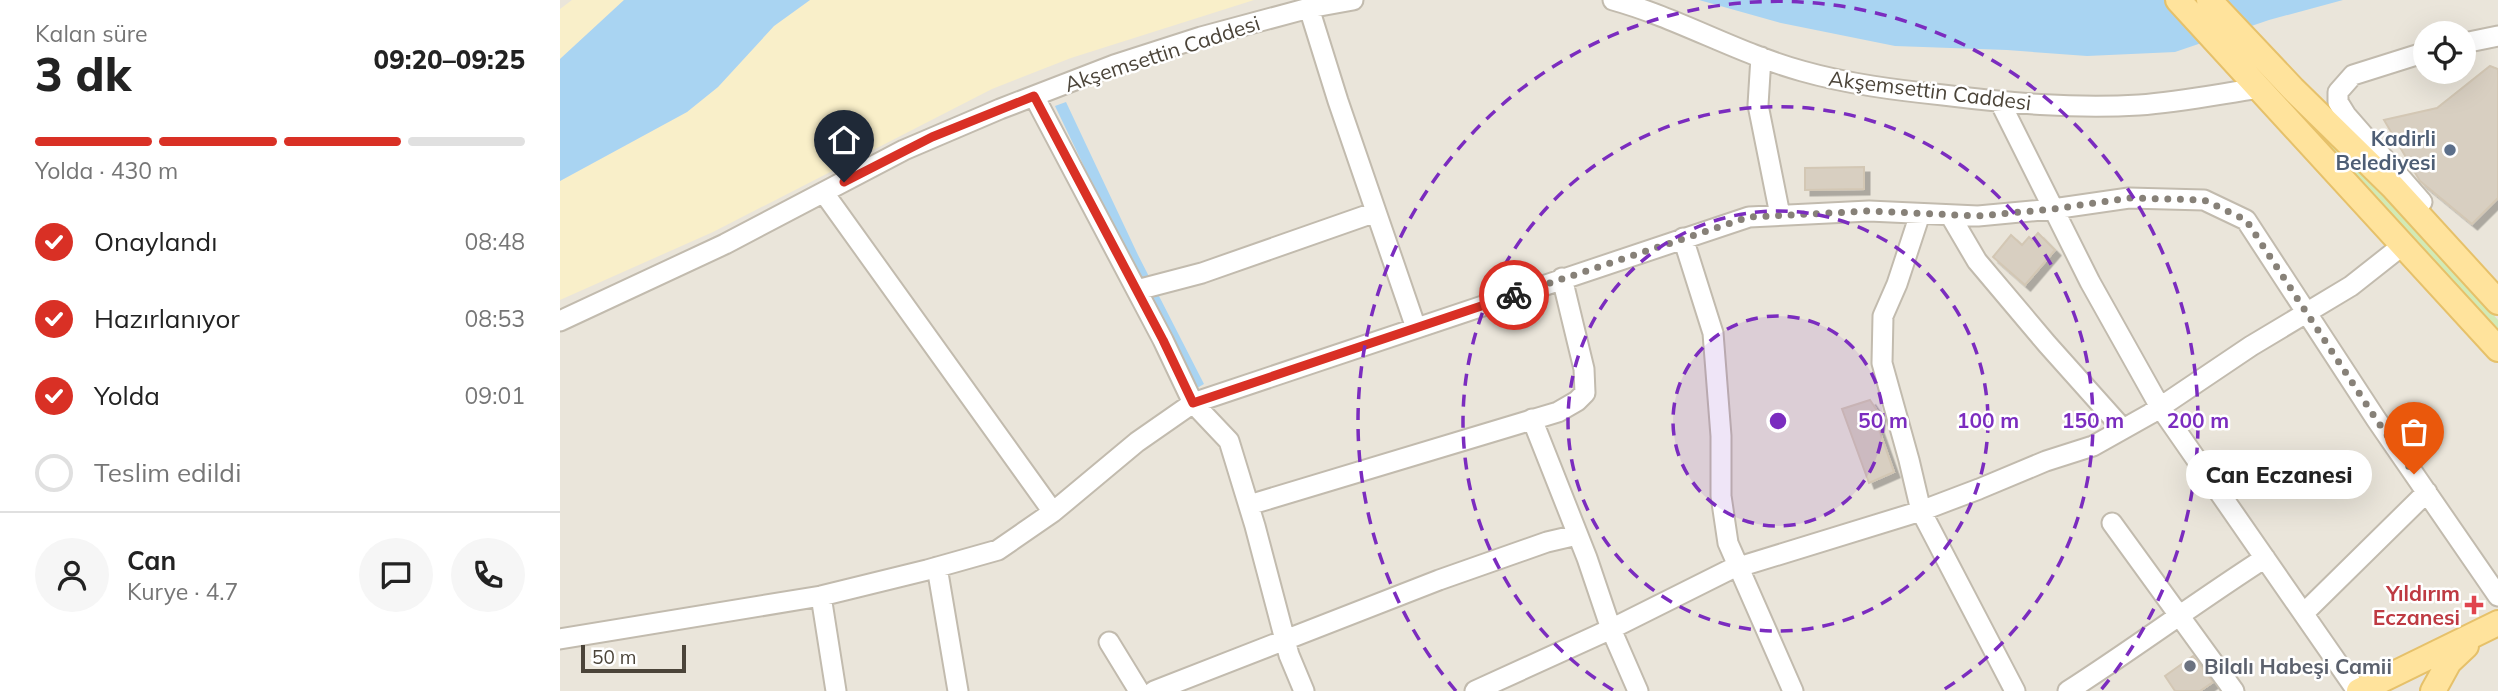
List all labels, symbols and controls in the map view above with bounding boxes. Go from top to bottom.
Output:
street label: Akşemsettin Caddesi [1061,9,1263,97]
text: Kalan süre [35,19,148,48]
map controls [2413,21,2476,84]
button: locate [2413,21,2476,84]
text: 09:20–09:25 [374,43,525,76]
text: 3 dk [35,45,131,103]
street label: Akşemsettin Caddesi [1827,65,2033,115]
pin [814,110,874,182]
icon: home [825,121,863,159]
place label: Kadirli Belediyesi [2335,125,2436,175]
marker: Kadirli Belediyesi [2442,142,2458,158]
text: Yolda · 430 m [35,156,178,185]
icon: check [35,223,73,261]
text: Onaylandı [94,225,217,258]
text: 08:48 [465,227,525,256]
courier [1479,260,1549,330]
icon: bike [1495,276,1533,314]
icon: check [35,300,73,338]
text: Hazırlanıyor [94,302,240,335]
text: 08:53 [465,304,525,333]
icon: check [35,377,73,415]
text: Yolda [94,379,160,412]
text: 09:01 [465,381,525,410]
pin [2384,402,2444,474]
text: 50 m [1858,407,1908,433]
text: 100 m [1957,407,2019,433]
text: 150 m [2062,407,2124,433]
text: 200 m [2167,407,2229,433]
centre of rings [1766,409,1790,433]
icon: bag [2395,413,2433,451]
callout: Can Eczanesi [2186,449,2372,498]
text: Teslim edildi [94,456,241,489]
text: Can Eczanesi [2205,460,2353,489]
button: person [35,538,109,612]
button: chat [359,538,433,612]
button: phone [451,538,525,612]
text: Can [127,544,176,577]
text: Kurye · 4.7 [127,577,238,606]
place label: Yıldırım Eczanesi [2373,580,2460,630]
marker: Yıldırım Eczanesi [2466,597,2482,613]
scale bar [581,642,686,674]
text: 50 m [592,645,636,669]
place label: Bilalı Habeşi Camii [2204,653,2392,679]
marker: Bilalı Habeşi Camii [2182,658,2198,674]

